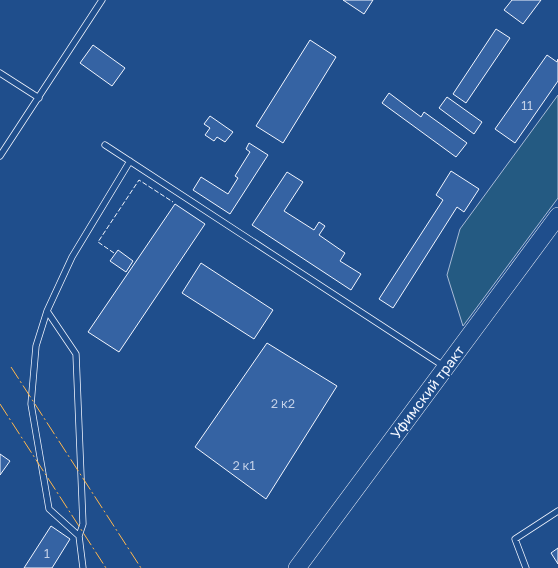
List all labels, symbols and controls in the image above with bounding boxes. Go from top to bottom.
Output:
house number: 11 [521,98,533,113]
street label: Уфимский тракт [386,342,468,442]
house number: 2 к2 [271,396,295,411]
house number: 2 к1 [233,458,256,473]
house number: 1 [44,546,50,561]

